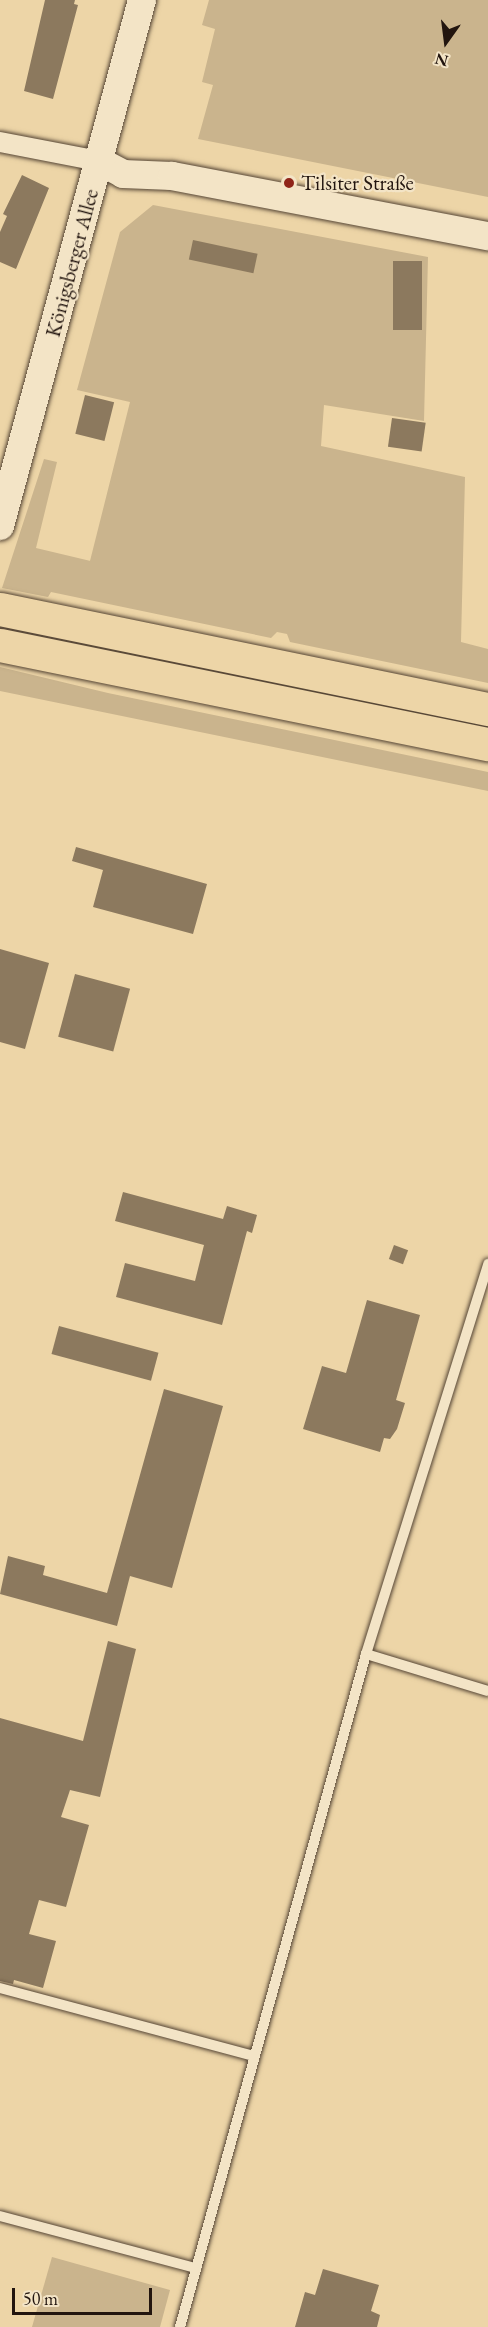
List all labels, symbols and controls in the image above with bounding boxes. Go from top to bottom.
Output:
north arrow [416,12,476,72]
text: N [433,48,450,72]
place label: Tilsiter Straße [301,170,414,196]
marker: Tilsiter Straße [282,176,296,190]
street label: Königsberger Allee [40,186,104,340]
scale bar [15,2276,154,2314]
text: 50 m [23,2287,58,2310]

